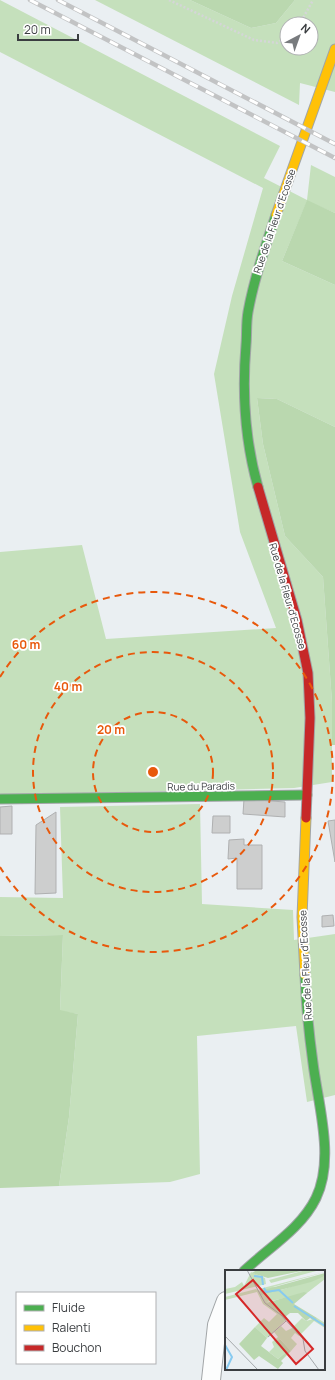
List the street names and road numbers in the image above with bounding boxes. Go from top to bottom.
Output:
street label: Rue de la Fleur d'Ecosse [249,167,299,275]
street label: Rue de la Fleur d'Ecosse [266,541,310,651]
street label: Rue du Paradis [167,778,235,794]
street label: Rue de la Fleur d'Ecosse [295,910,315,1020]

